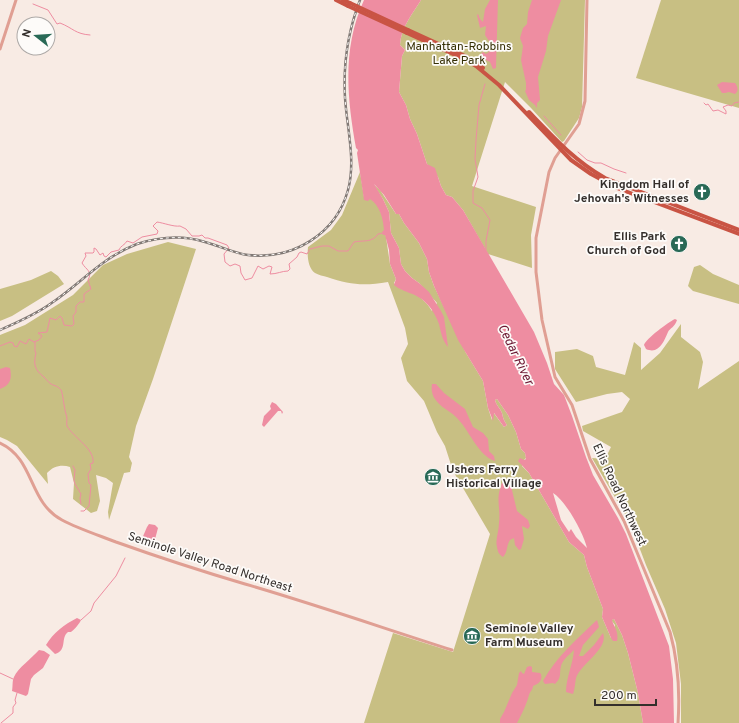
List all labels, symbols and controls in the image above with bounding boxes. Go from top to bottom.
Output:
north arrow [16,16,56,56]
text: N [20,28,35,39]
park label: Manhattan-Robbins Lake Park [406,39,512,69]
place label: Kingdom Hall of Jehovah's Witnesses [574,177,690,207]
church icon: Kingdom Hall of Jehovah's Witnesses [692,182,712,202]
place label: Ellis Park Church of God [587,229,666,259]
church icon: Ellis Park Church of God [669,234,689,254]
water label: Cedar River [493,322,537,389]
street label: Ellis Road Northwest [588,441,650,549]
place label: Ushers Ferry Historical Village [446,462,542,492]
museum icon: Ushers Ferry Historical Village [423,467,443,487]
street label: Seminole Valley Road Northeast [126,529,294,597]
place label: Seminole Valley Farm Museum [485,621,574,651]
museum icon: Seminole Valley Farm Museum [462,626,482,646]
scale bar [595,681,656,707]
text: 200 m [601,688,637,704]

